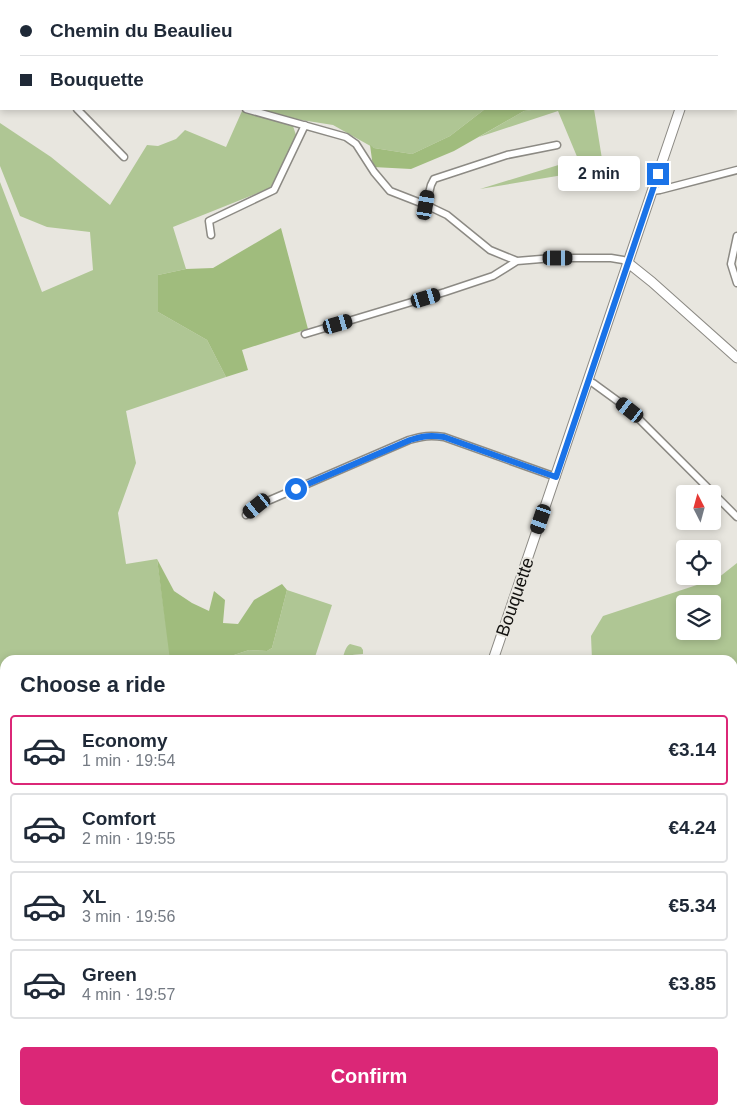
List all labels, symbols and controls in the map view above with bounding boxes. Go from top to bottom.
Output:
text: Chemin du Beaulieu [50,20,233,41]
text: Bouquette [50,69,144,90]
callout: 2 min [558,156,640,192]
route end [647,163,669,185]
text: 2 min [578,165,620,182]
car [416,189,435,221]
car [543,251,573,266]
car [409,286,442,310]
car [321,313,354,335]
car [613,395,646,425]
route start [285,478,307,500]
north arrow [676,485,721,530]
map controls [676,485,721,640]
car [240,491,273,521]
car [529,502,552,536]
button: locate [676,540,721,585]
street label: Bouquette [492,555,538,639]
button: layers [676,595,721,640]
text: Choose a ride [20,672,165,697]
icon: car [22,728,67,773]
text: Economy [82,730,168,751]
text: €3.14 [668,739,716,760]
text: 1 min · 19:54 [82,752,175,769]
icon: car [22,806,67,851]
text: Comfort [82,808,156,829]
text: €4.24 [668,817,716,838]
text: 2 min · 19:55 [82,830,175,847]
icon: car [22,884,67,929]
text: XL [82,886,106,907]
text: €5.34 [668,895,716,916]
text: 3 min · 19:56 [82,908,175,925]
icon: car [22,962,67,1007]
text: Green [82,964,137,985]
text: €3.85 [668,973,716,994]
text: 4 min · 19:57 [82,986,175,1003]
button: Confirm [20,1047,718,1105]

